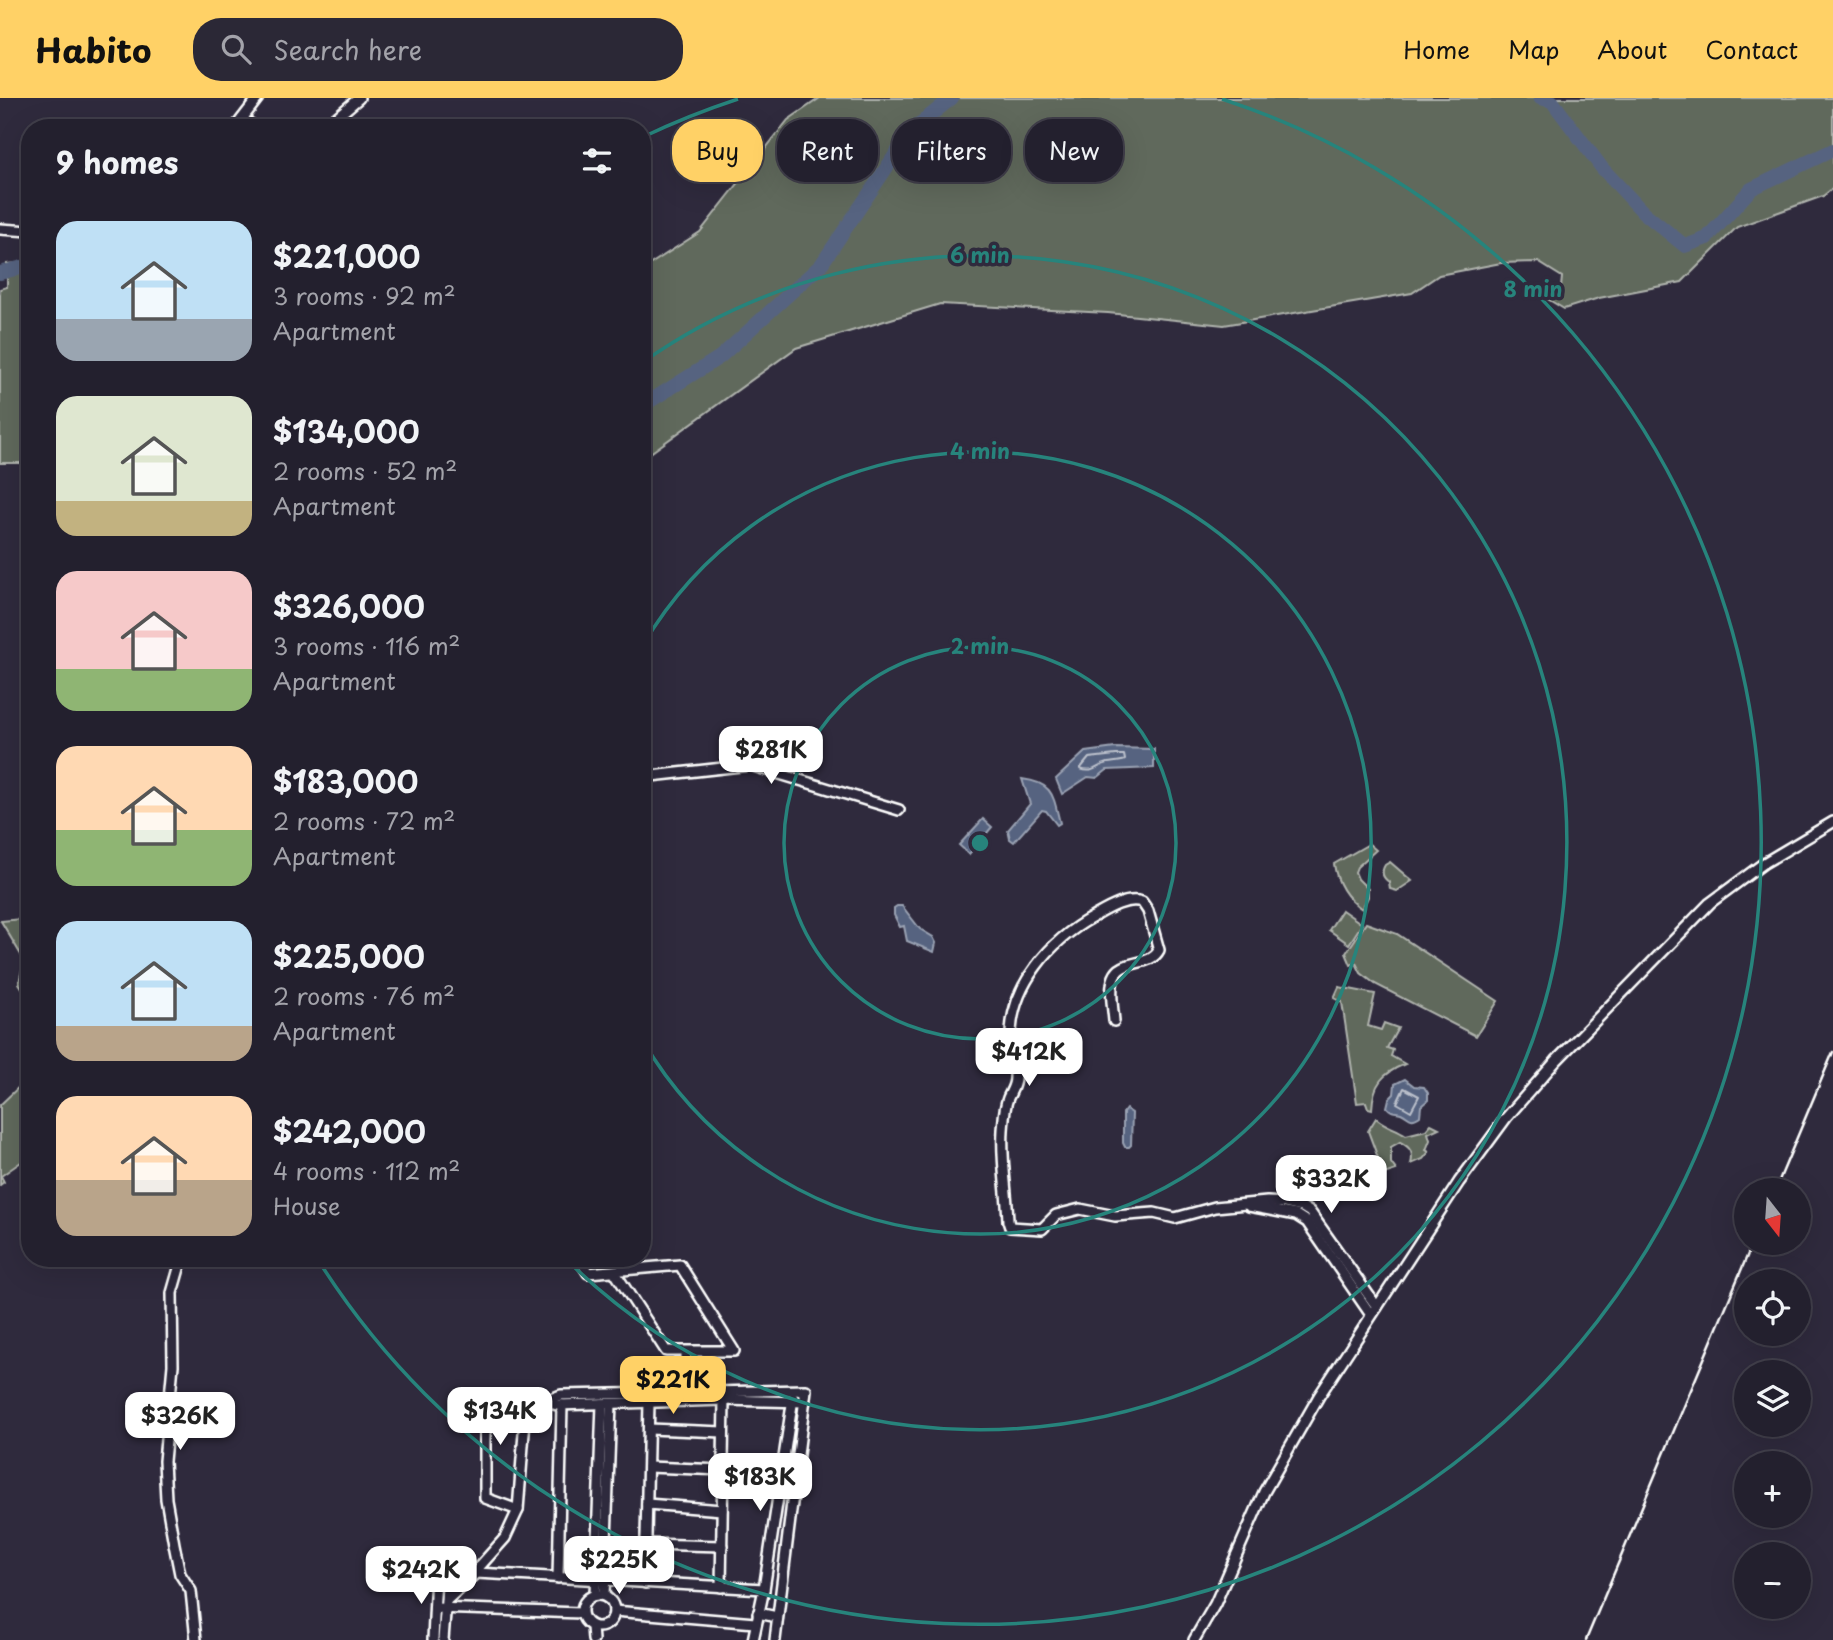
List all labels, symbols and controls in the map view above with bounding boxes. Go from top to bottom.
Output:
search box [193,18,683,81]
text: Habito [35,24,151,74]
icon: search [217,30,255,68]
text: Search here [273,30,422,69]
text: Home [1403,31,1470,67]
text: Map [1508,31,1559,67]
text: About [1597,31,1667,67]
text: Contact [1705,31,1798,67]
chip: Buy [672,119,763,182]
chip: Rent [777,119,878,182]
chip: Filters [892,119,1011,182]
chip: New [1025,119,1123,182]
text: 9 homes [56,139,178,184]
icon: filters [578,142,616,180]
text: $221,000 [273,233,420,278]
text: 6 min [950,238,1010,270]
icon: home [112,249,196,333]
text: 8 min [1504,272,1562,304]
text: 3 rooms · 92 m² [273,278,456,313]
text: Apartment [273,313,396,348]
text: $134,000 [273,408,420,453]
icon: home [112,424,196,508]
text: 4 min [950,434,1010,466]
text: 2 rooms · 52 m² [273,453,457,488]
text: Apartment [273,488,396,523]
text: $326,000 [273,583,425,628]
icon: home [112,599,196,683]
text: 3 rooms · 116 m² [273,628,460,663]
text: 2 min [951,629,1009,661]
text: Apartment [273,663,396,698]
pin: $281K [722,726,820,786]
text: $281K [735,731,807,766]
text: $183,000 [273,758,418,803]
icon: home [112,774,196,858]
text: 2 rooms · 72 m² [273,803,455,838]
centre of rings [968,831,992,855]
text: Apartment [273,838,396,873]
text: $225,000 [273,933,425,978]
icon: home [112,949,196,1033]
text: 2 rooms · 76 m² [273,978,455,1013]
text: Apartment [273,1013,396,1048]
pin: $412K [980,1028,1078,1088]
text: $412K [992,1033,1066,1068]
text: $242,000 [273,1108,426,1153]
icon: home [112,1124,196,1208]
text: 4 rooms · 112 m² [273,1153,460,1188]
pin: $332K [1282,1156,1380,1215]
text: $332K [1292,1160,1370,1195]
north arrow [1734,1178,1811,1255]
map controls [1734,1178,1811,1619]
text: House [273,1188,340,1223]
button: locate [1734,1269,1811,1346]
pin: $221K [624,1356,722,1416]
button: layers [1734,1360,1811,1437]
text: $221K [636,1361,710,1396]
pin: $134K [451,1388,549,1447]
pin: $326K [131,1392,229,1452]
text: $134K [463,1392,537,1427]
text: $326K [141,1397,219,1432]
button: + [1734,1451,1811,1528]
pin: $183K [711,1454,809,1513]
text: $183K [724,1458,796,1493]
pin: $225K [570,1536,668,1596]
text: $225K [580,1541,658,1576]
button: − [1734,1542,1811,1619]
pin: $242K [372,1546,470,1606]
text: $242K [382,1551,460,1586]

